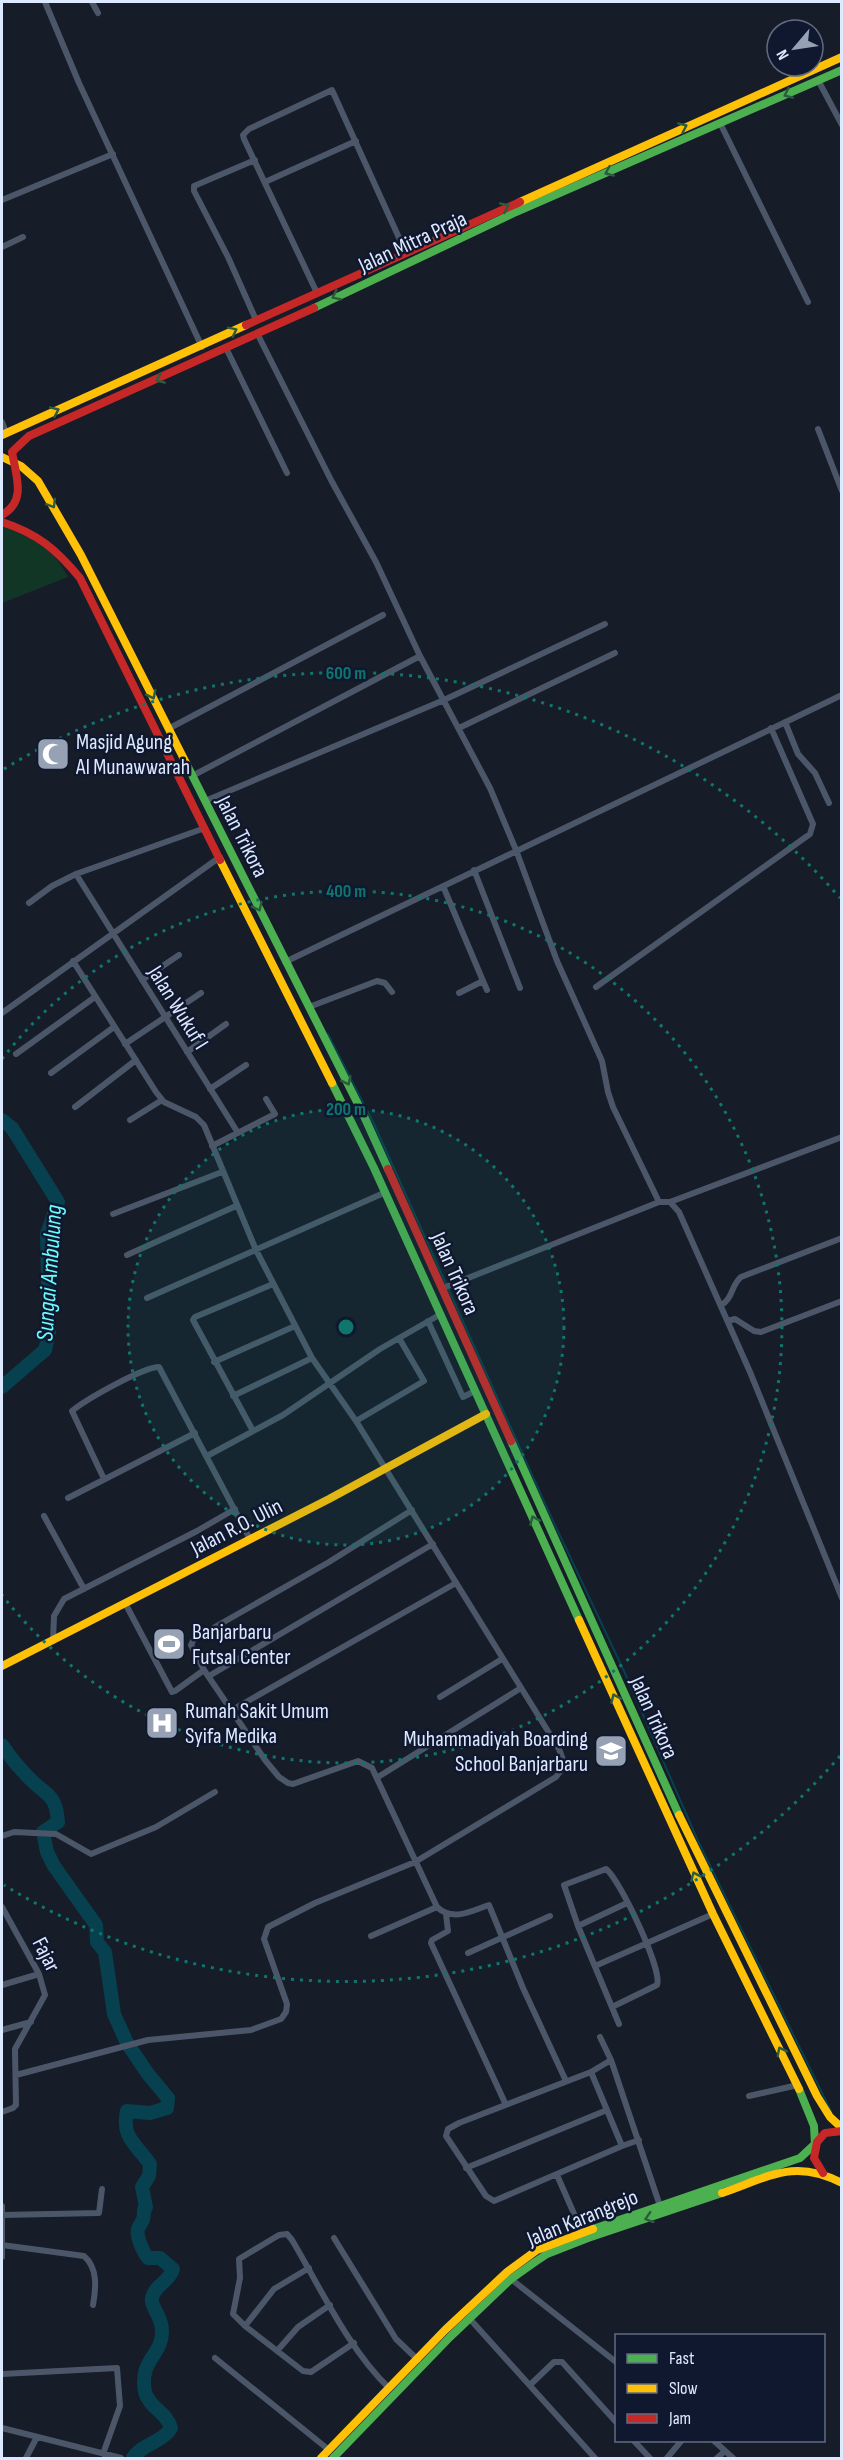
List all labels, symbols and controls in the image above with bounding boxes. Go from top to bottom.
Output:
north arrow [765,18,825,78]
text: N [773,46,794,63]
one-way arrow [783,86,794,98]
one-way arrow [677,122,688,134]
one-way arrow [605,164,616,176]
one-way arrow [499,202,510,214]
street label: Jalan Mitra Praja [353,206,471,280]
one-way arrow [332,289,343,301]
one-way arrow [226,327,237,339]
one-way arrow [155,371,166,383]
one-way arrow [48,406,59,418]
one-way arrow [44,498,56,508]
text: 600 m [326,663,366,684]
one-way arrow [144,689,156,700]
place label: Masjid Agung Al Munawwarah [75,729,190,781]
mosque icon: Masjid Agung Al Munawwarah [35,736,71,772]
street label: Jalan Trikora [209,791,274,882]
text: 400 m [326,881,366,902]
one-way arrow [251,901,263,912]
street label: Jalan Wukuf I [141,960,214,1055]
one-way arrow [340,1074,351,1085]
text: 200 m [326,1099,366,1120]
water label: Sungai Ambulung [30,1204,69,1342]
street label: Jalan Trikora [424,1227,485,1319]
centre of rings [336,1317,356,1337]
street label: Jalan R.O. Ulin [185,1493,287,1562]
one-way arrow [530,1516,542,1527]
place label: Banjarbaru Futsal Center [192,1619,291,1671]
sports icon: Banjarbaru Futsal Center [151,1626,187,1662]
street label: Jalan Trikora [623,1671,684,1763]
one-way arrow [610,1693,622,1704]
place label: Rumah Sakit Umum Syifa Medika [185,1698,329,1750]
hospital icon: Rumah Sakit Umum Syifa Medika [144,1705,180,1741]
place label: Muhammadiyah Boarding School Banjarbaru [404,1726,588,1778]
school or university icon: Muhammadiyah Boarding School Banjarbaru [593,1733,629,1769]
one-way arrow [691,1871,703,1882]
street label: Fajar [26,1933,66,1976]
one-way arrow [776,2046,788,2057]
street label: Jalan Karangrejo [522,2184,642,2253]
one-way arrow [644,2211,655,2224]
legend [615,2334,825,2442]
text: Fast [669,2348,695,2369]
text: Slow [669,2378,698,2399]
text: Jam [668,2408,691,2429]

